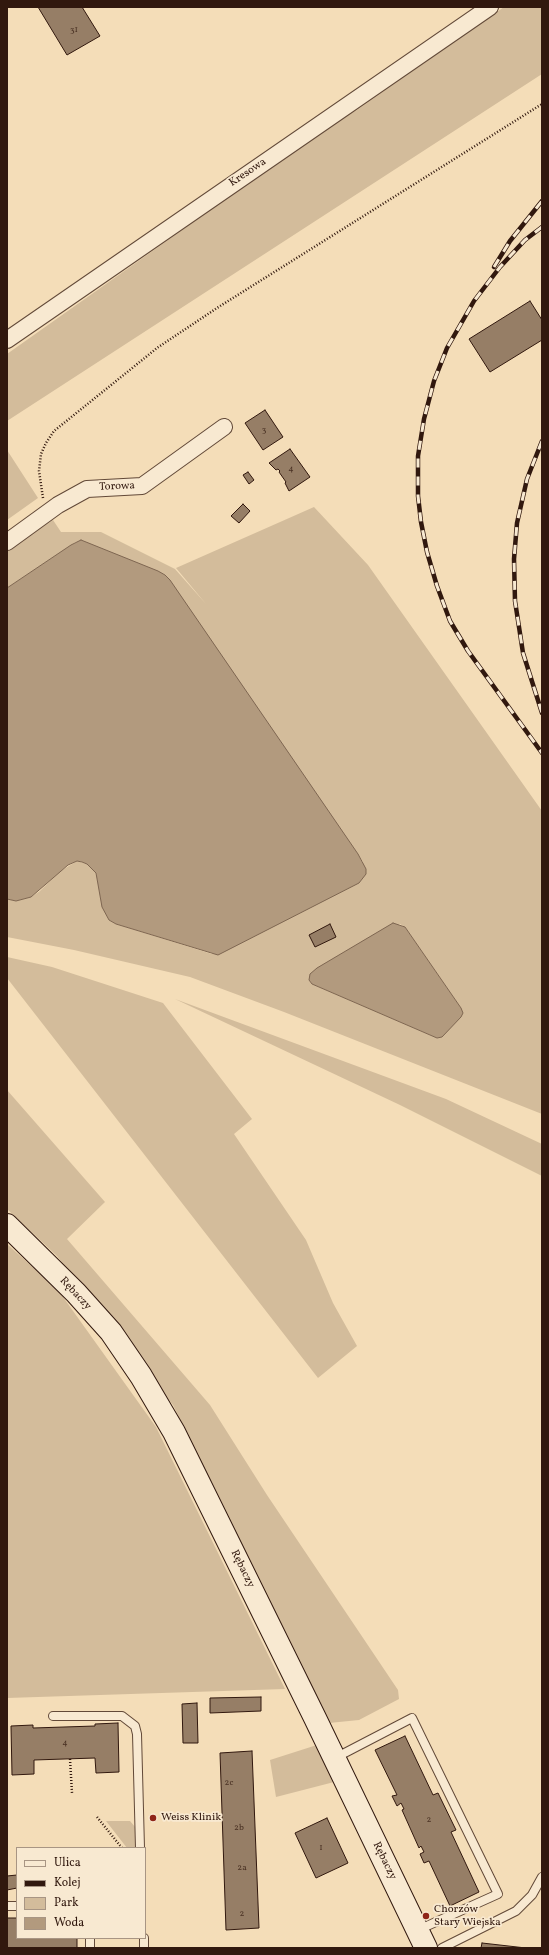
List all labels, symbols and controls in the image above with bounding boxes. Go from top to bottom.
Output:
house number: 31 [70,25,78,35]
street label: Kresowa [227,156,269,190]
house number: 3 [262,425,266,435]
house number: 4 [288,464,294,474]
street label: Torowa [99,480,135,494]
street label: Rębaczy [56,1275,94,1313]
street label: Rębaczy [227,1548,257,1590]
house number: 4 [62,1738,68,1748]
house number: 2c [225,1778,233,1788]
place label: Weiss Klinik [161,1811,221,1825]
marker: Weiss Klinik [148,1813,158,1823]
house number: 2 [427,1815,431,1825]
house number: 2b [234,1823,244,1833]
street label: Rębaczy [369,1840,399,1882]
house number: 1 [319,1843,323,1853]
legend [16,1847,146,1939]
text: Ulica [54,1855,81,1871]
house number: 2a [237,1863,247,1873]
text: Kolej [54,1875,81,1891]
text: Park [54,1895,79,1911]
place label: Chorzów Stary Wiejska [434,1903,501,1929]
house number: 2 [240,1909,244,1919]
marker: Chorzów Stary Wiejska [421,1911,431,1921]
text: Woda [54,1915,84,1931]

